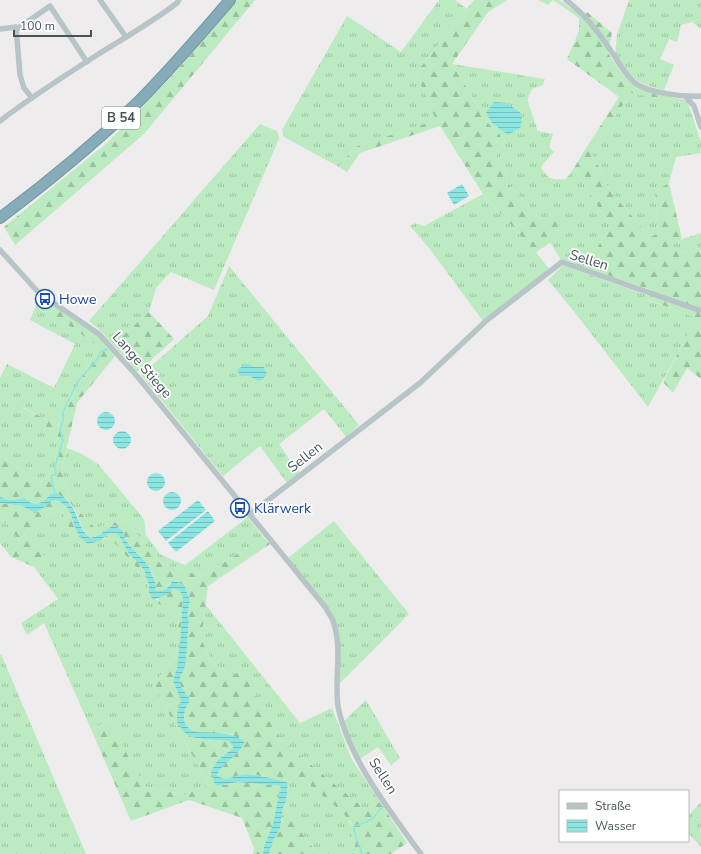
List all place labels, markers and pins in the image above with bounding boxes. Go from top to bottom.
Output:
bus stop icon: Howe [34,288,56,310]
place label: Howe [59,290,96,309]
bus stop icon: Klärwerk [229,497,251,519]
place label: Klärwerk [254,499,312,518]

